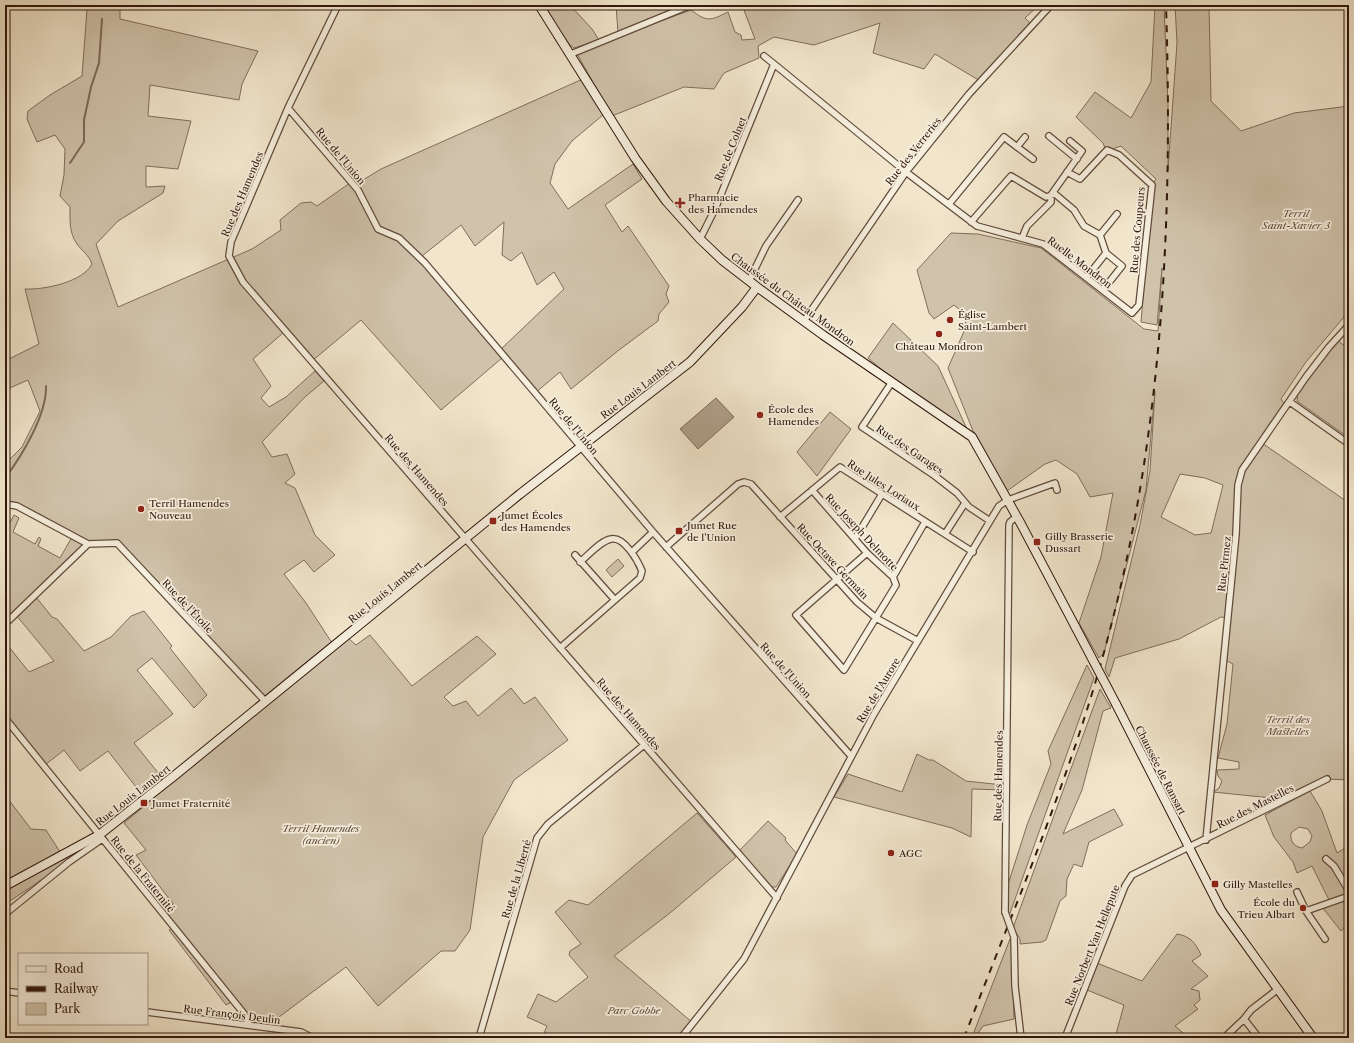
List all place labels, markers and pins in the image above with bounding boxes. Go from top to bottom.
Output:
place label: Pharmacie des Hamendes [688,191,758,216]
marker: Pharmacie des Hamendes [675,198,685,208]
place label: Église Saint-Lambert [958,308,1028,333]
marker: Église Saint-Lambert [945,315,955,325]
marker: Château Mondron [934,329,944,339]
place label: Château Mondron [895,340,983,353]
place label: École des Hamendes [768,403,819,428]
marker: École des Hamendes [755,410,765,420]
place label: Terril Hamendes Nouveau [149,497,229,522]
marker: Terril Hamendes Nouveau [136,504,146,514]
place label: Jumet Écoles des Hamendes [499,509,571,534]
marker: Jumet Écoles des Hamendes [488,516,498,526]
place label: Jumet Rue de l'Union [685,519,737,544]
marker: Jumet Rue de l'Union [674,526,684,536]
place label: Gilly Brasserie Dussart [1045,530,1114,555]
marker: Gilly Brasserie Dussart [1032,537,1042,547]
place label: Jumet Fraternité [150,797,231,810]
marker: Jumet Fraternité [139,798,149,808]
place label: AGC [898,847,922,860]
marker: AGC [886,848,896,858]
place label: Gilly Mastelles [1223,878,1293,891]
marker: Gilly Mastelles [1210,879,1220,889]
place label: École du Trieu Albart [1237,896,1295,921]
marker: École du Trieu Albart [1298,903,1308,913]

